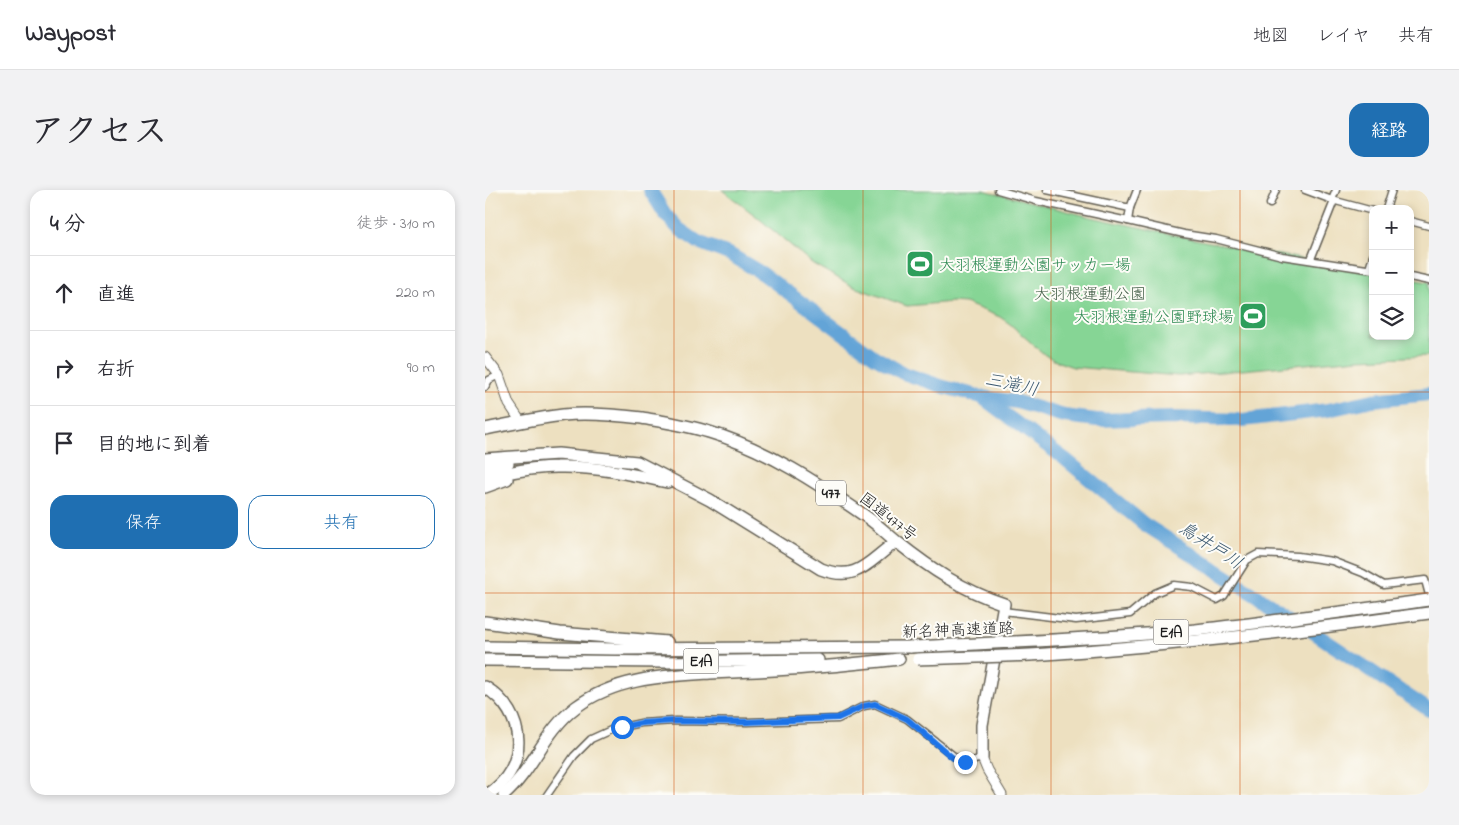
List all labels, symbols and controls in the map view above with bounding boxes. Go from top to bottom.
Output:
text: Waypost [25,17,116,52]
text: 地図 [1253,24,1289,50]
text: レイヤ [1317,24,1370,50]
text: 共有 [1398,24,1434,50]
button: 経路 [1349,103,1429,157]
text: アクセス [30,108,168,159]
map controls [1369,205,1414,340]
button: + [1369,205,1414,250]
text: 4 分 [50,210,85,240]
text: 徒歩 · 310 m [357,212,435,236]
sports icon: 大羽根運動公園サッカー場 [905,249,935,279]
button: − [1369,250,1414,295]
place label: 大羽根運動公園サッカー場 [939,254,1131,278]
icon: ahead [50,279,78,307]
text: 220 m [396,281,435,305]
text: 直進 [97,282,135,309]
park label: 大羽根運動公園 [1034,283,1146,307]
button: layers [1369,295,1414,340]
sports icon: 大羽根運動公園野球場 [1238,301,1268,331]
place label: 大羽根運動公園野球場 [1074,306,1234,330]
icon: right [50,354,78,382]
text: 90 m [407,356,435,380]
text: 右折 [97,357,135,384]
water label: 三滝川 [982,368,1041,404]
icon: arrive [50,429,78,457]
text: 目的地に到着 [97,432,211,459]
road number: 477 [816,480,846,506]
street label: 国道477号 [854,487,922,548]
button: 保存 [50,495,238,549]
button: 共有 [248,495,435,549]
water label: 鳥井戸川 [1173,516,1247,577]
street label: 新名神高速道路 [902,617,1014,645]
road number: E1A [1153,620,1189,644]
road number: E1A [683,648,719,674]
route start [611,716,634,739]
route end [954,751,977,774]

